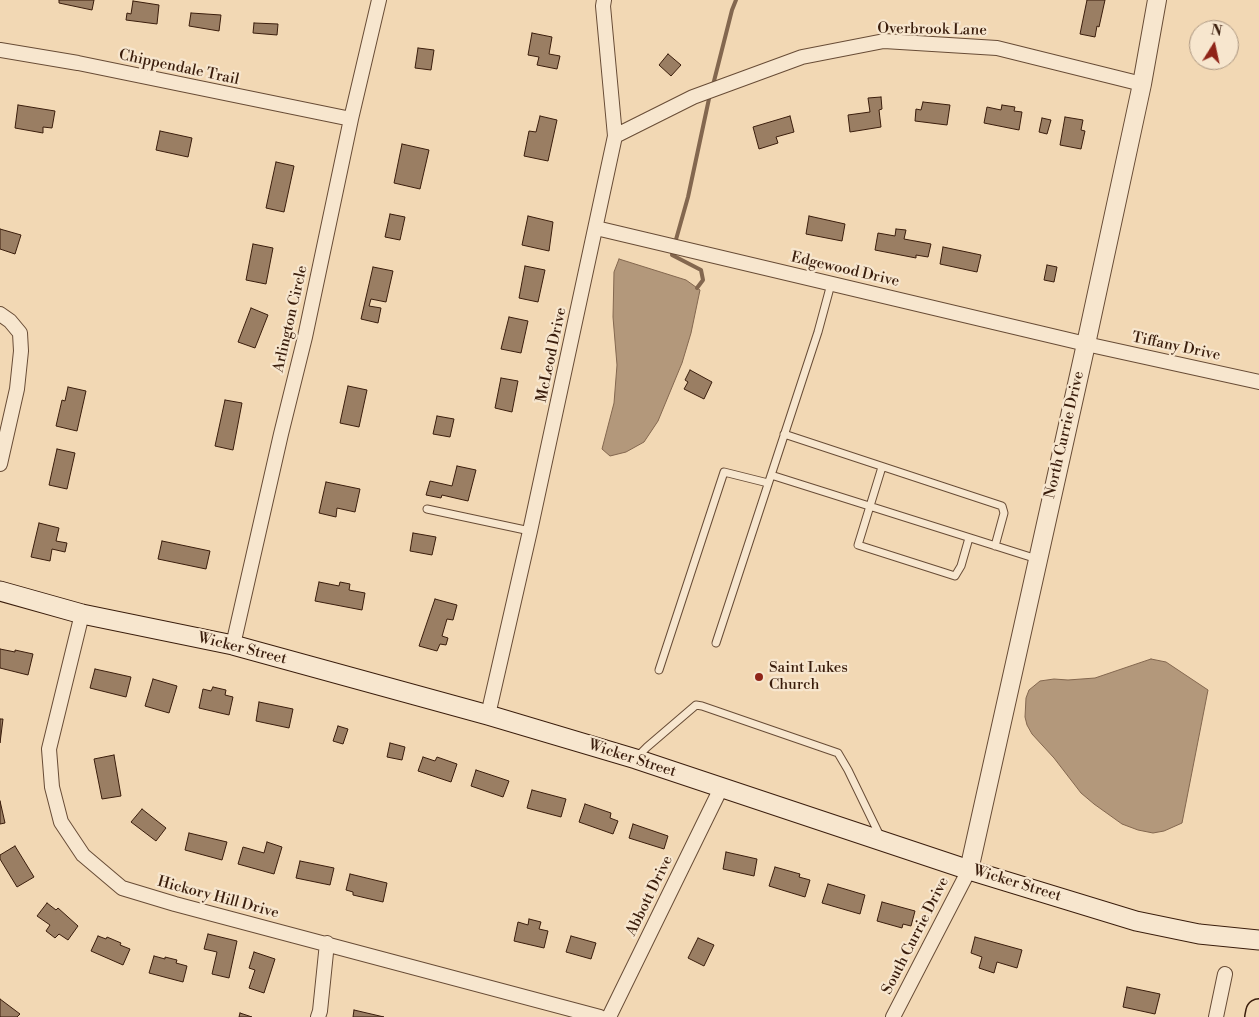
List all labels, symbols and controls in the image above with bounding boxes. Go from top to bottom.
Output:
street label: Overbrook Lane [877,20,987,40]
north arrow [1189,20,1239,70]
text: N [1209,21,1223,41]
street label: Chippendale Trail [117,46,241,90]
street label: Edgewood Drive [789,249,901,291]
street label: Arlington Circle [270,264,312,374]
street label: McLeod Drive [533,306,571,404]
street label: Tiffany Drive [1130,329,1222,365]
street label: North Currie Drive [1042,370,1088,500]
street label: Wicker Street [196,629,288,669]
place label: Saint Lukes Church [769,659,848,694]
marker: Saint Lukes Church [753,671,765,683]
street label: Wicker Street [586,736,678,782]
street label: Abbott Drive [623,853,677,939]
street label: Wicker Street [971,862,1063,906]
street label: Hickory Hill Drive [155,873,281,923]
street label: South Currie Drive [879,874,953,998]

